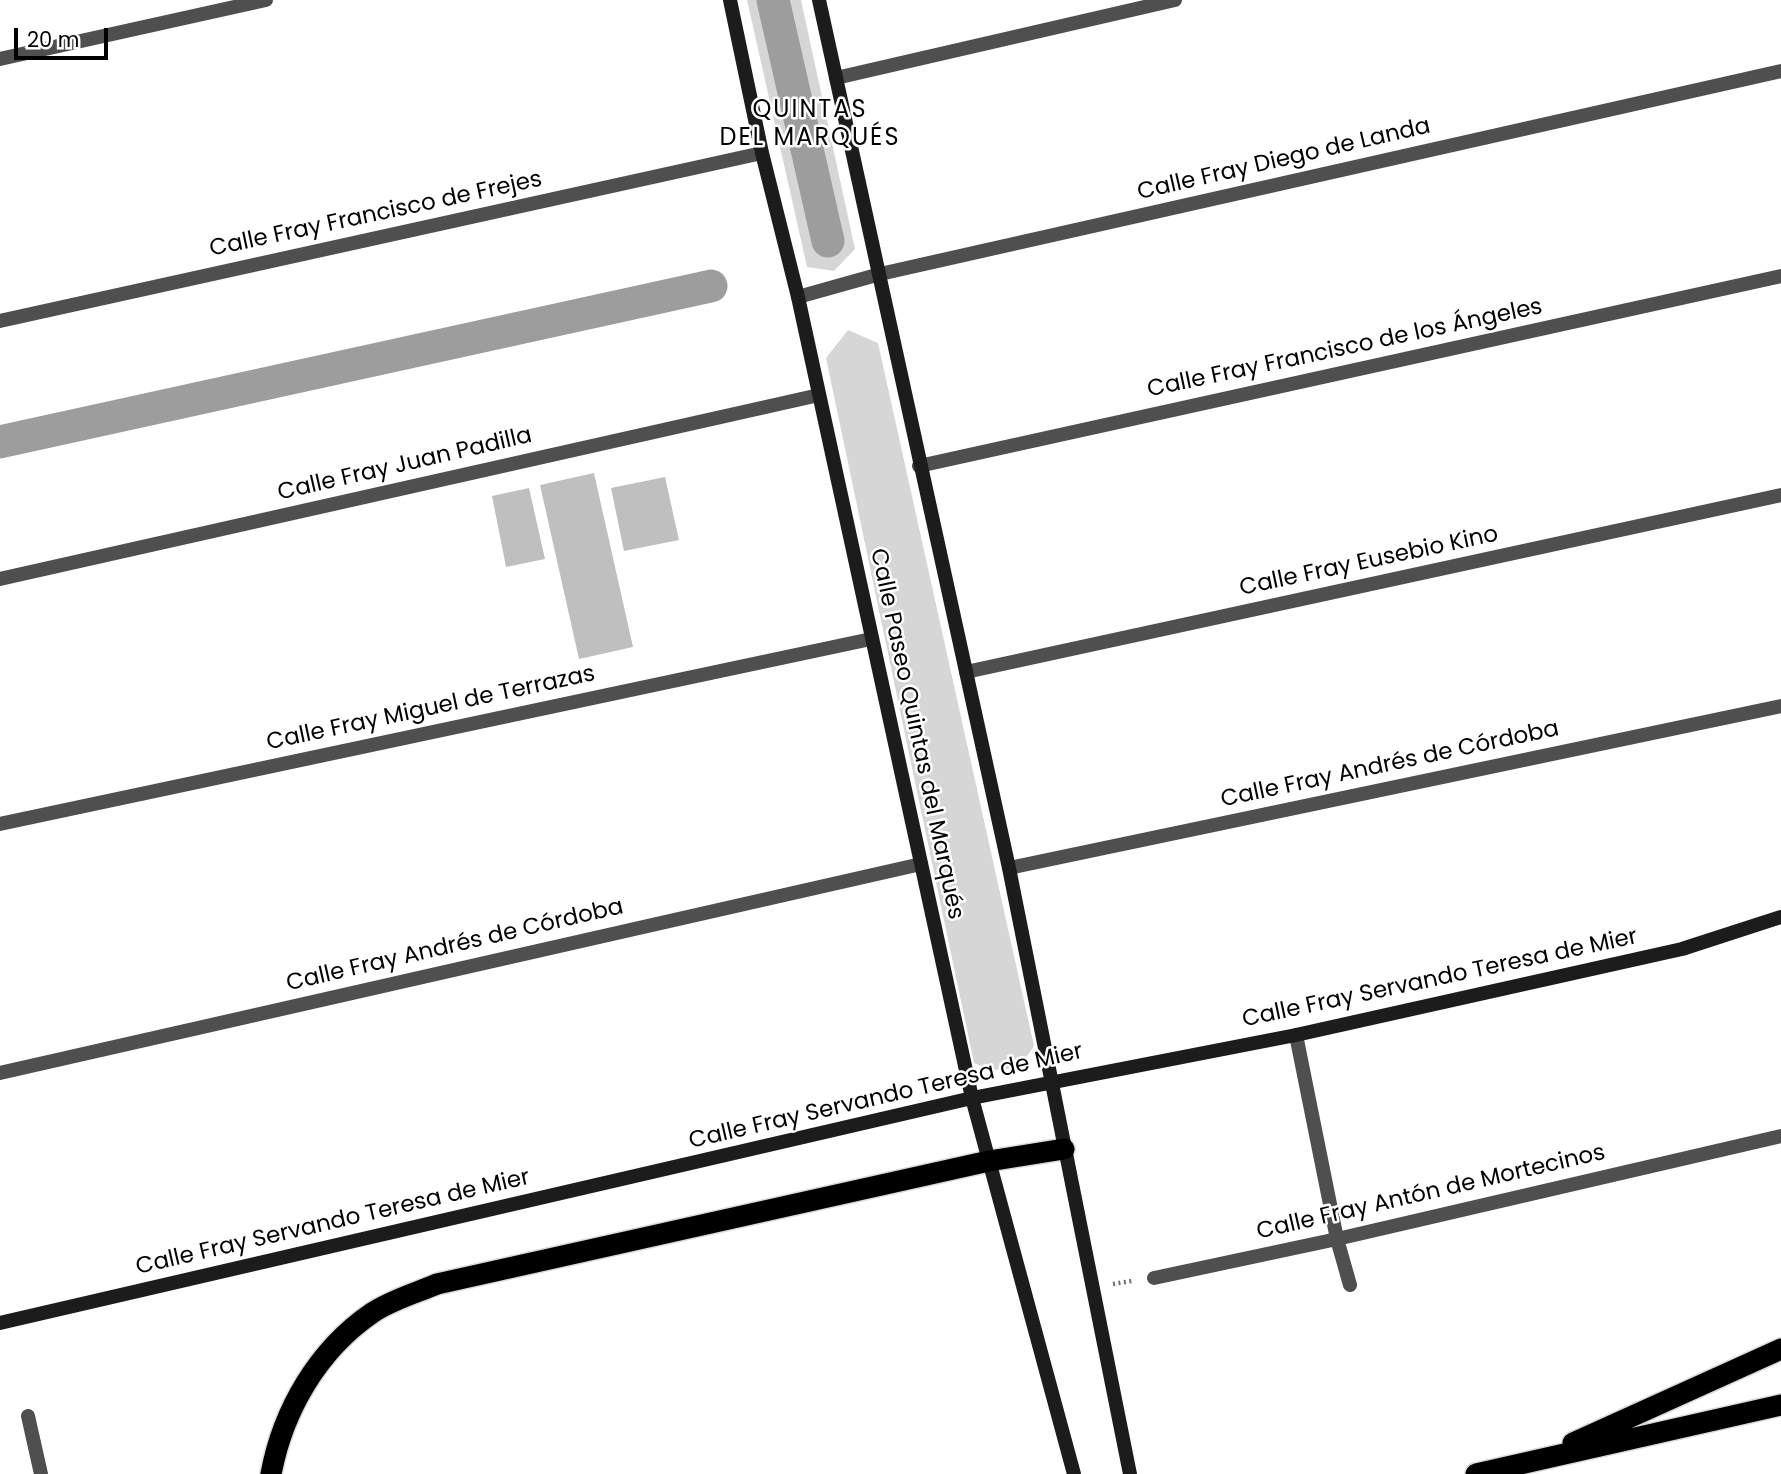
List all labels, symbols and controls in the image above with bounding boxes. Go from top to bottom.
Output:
scale bar [18,14,112,58]
text: 20 m [27,25,80,54]
district label: QUINTAS DEL MARQUÉS [721,97,899,153]
street label: Calle Fray Diego de Landa [1135,113,1433,207]
street label: Calle Fray Francisco de Frejes [207,166,545,264]
street label: Calle Fray Francisco de los Ángeles [1145,294,1545,404]
street label: Calle Fray Juan Padilla [275,422,535,508]
street label: Calle Fray Eusebio Kino [1237,521,1501,603]
street label: Calle Paseo Quintas del Marqués [863,546,969,922]
street label: Calle Fray Miguel de Terrazas [264,661,598,757]
street label: Calle Fray Andrés de Córdoba [1218,716,1562,814]
street label: Calle Fray Andrés de Córdoba [284,894,626,998]
street label: Calle Fray Servando Teresa de Mier [1240,924,1640,1034]
street label: Calle Fray Servando Teresa de Mier [686,1038,1086,1156]
street label: Calle Fray Antón de Mortecinos [1254,1139,1608,1247]
street label: Calle Fray Servando Teresa de Mier [133,1164,533,1282]

